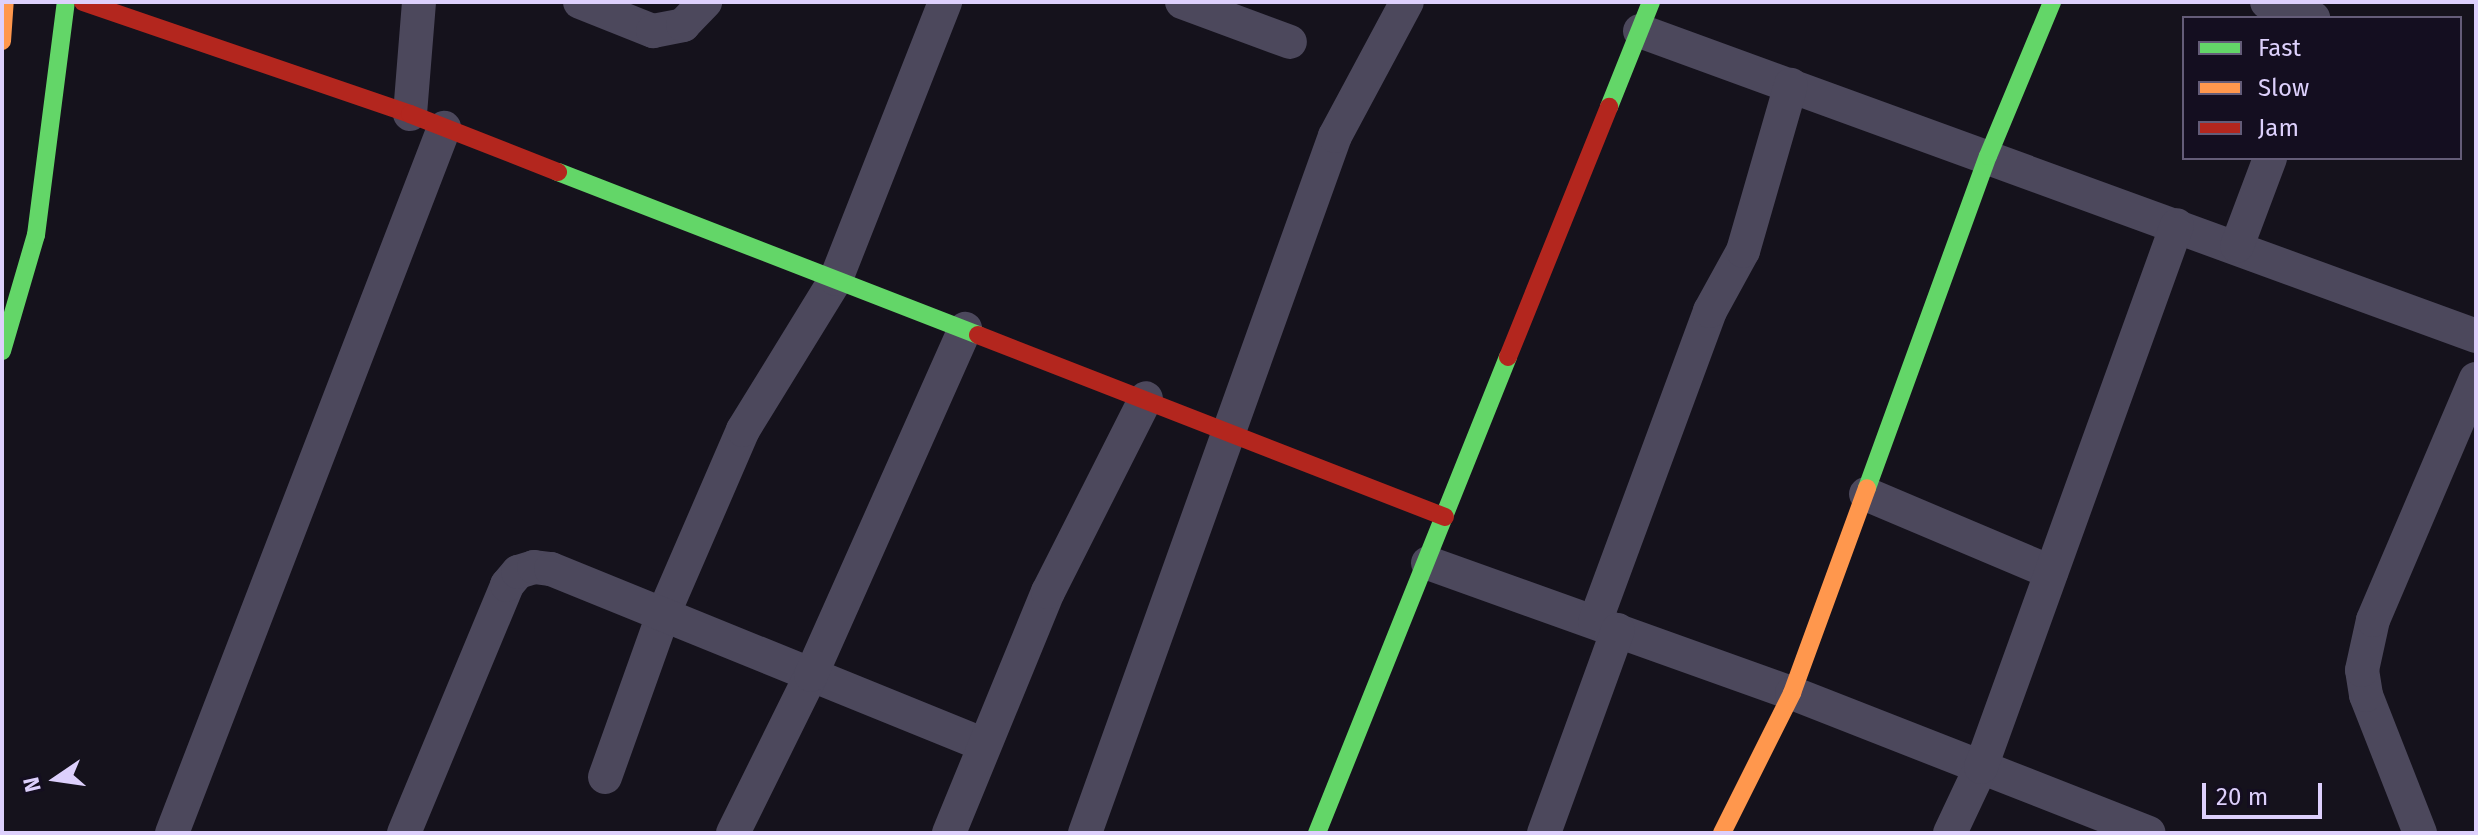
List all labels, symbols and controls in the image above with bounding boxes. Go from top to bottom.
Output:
legend [2182,16,2462,160]
text: Fast [2258,34,2301,62]
text: Slow [2258,74,2309,102]
text: Jam [2258,114,2299,142]
north arrow [16,739,96,819]
scale bar [2206,767,2326,817]
text: N [17,774,47,795]
text: 20 m [2216,783,2268,811]

